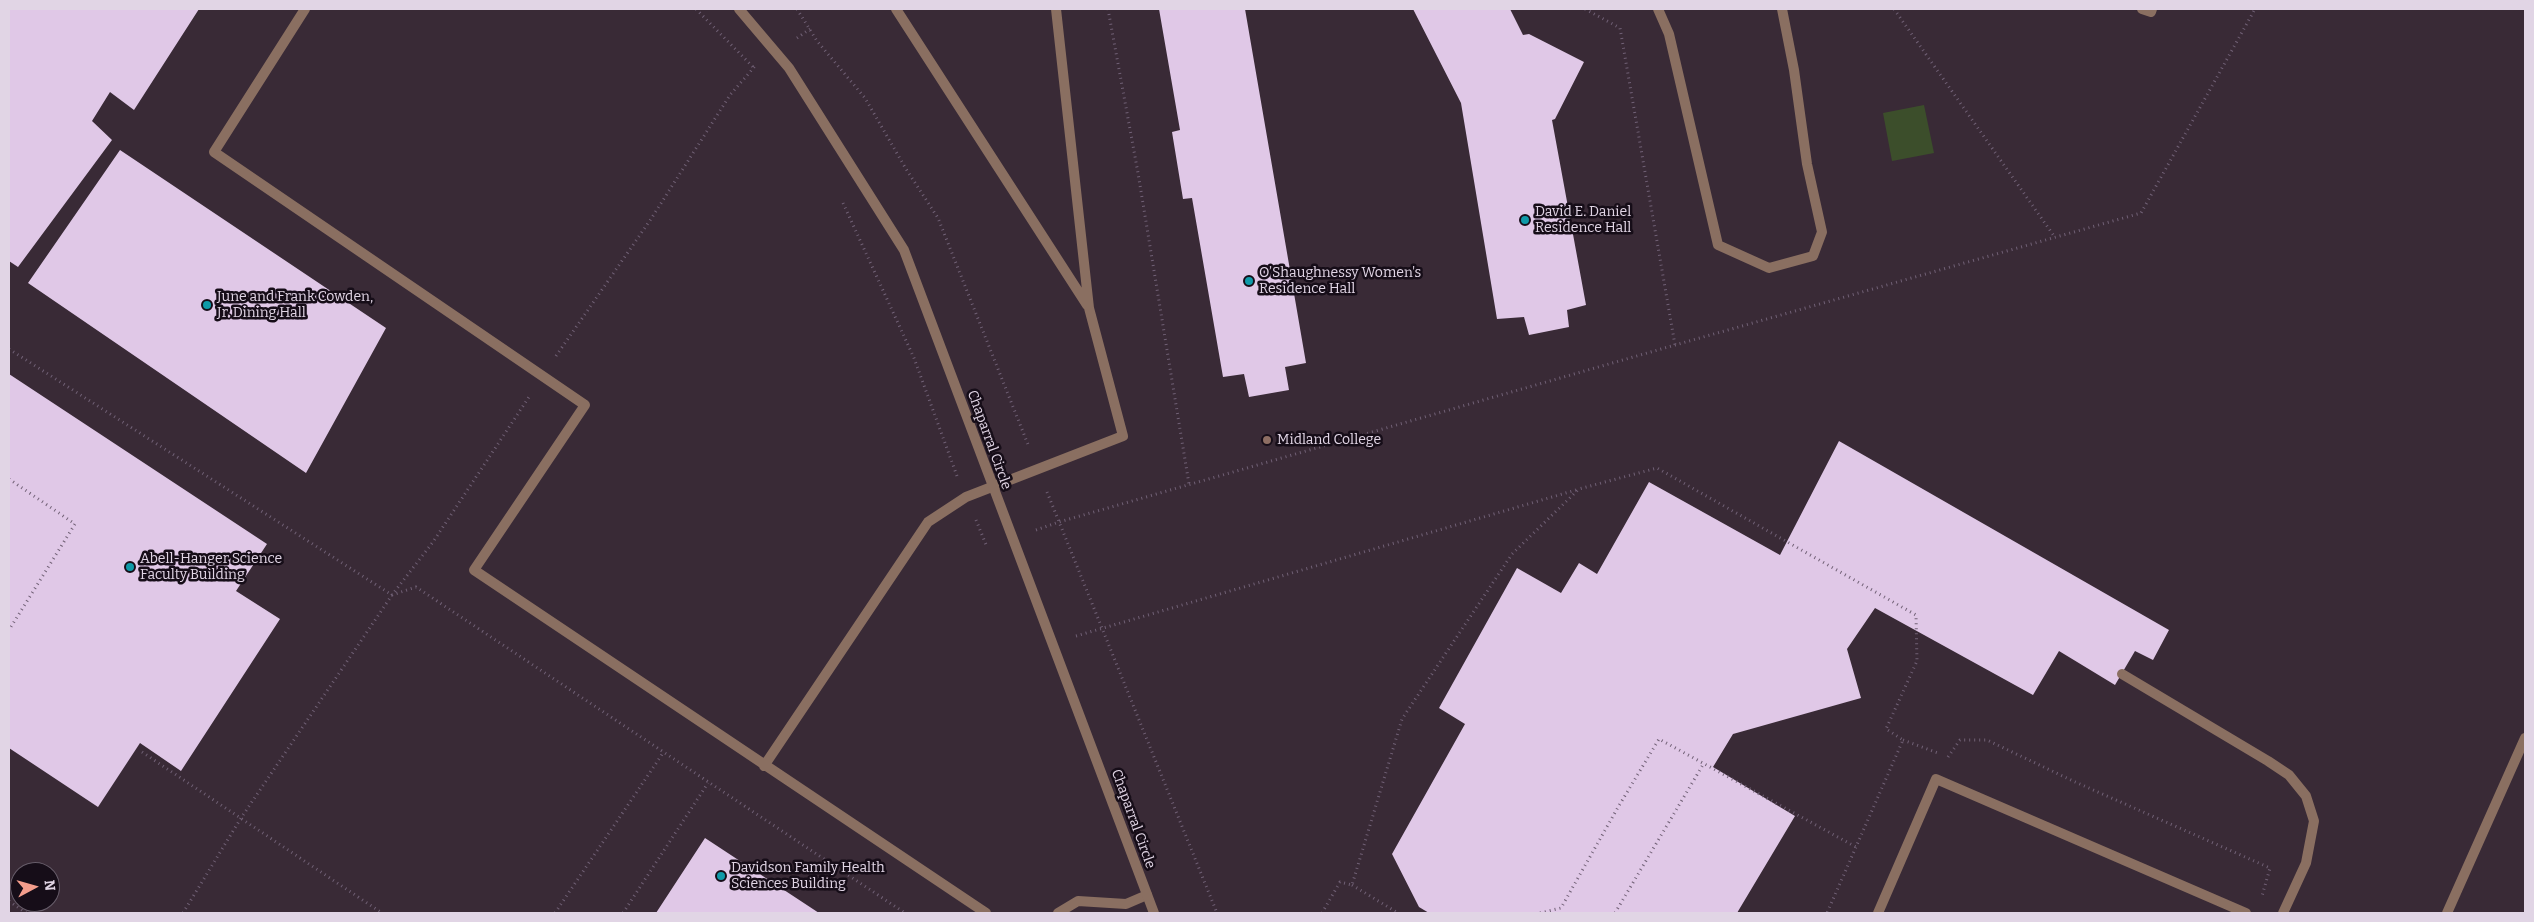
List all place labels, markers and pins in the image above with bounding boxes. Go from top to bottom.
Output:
place label: David E. Daniel Residence Hall [1535,204,1631,236]
marker: David E. Daniel Residence Hall [1519,214,1531,226]
place label: O’Shaughnessy Women's Residence Hall [1259,265,1421,298]
marker: O’Shaughnessy Women's Residence Hall [1243,275,1255,287]
place label: June and Frank Cowden, Jr. Dining Hall [217,289,373,322]
marker: June and Frank Cowden, Jr. Dining Hall [201,299,213,311]
place label: Midland College [1277,432,1381,448]
marker: Midland College [1261,434,1273,446]
place label: Abell-Hanger Science Faculty Building [140,551,282,584]
marker: Abell-Hanger Science Faculty Building [124,561,136,573]
place label: Davidson Family Health Sciences Building [731,860,885,892]
marker: Davidson Family Health Sciences Building [715,870,727,882]

